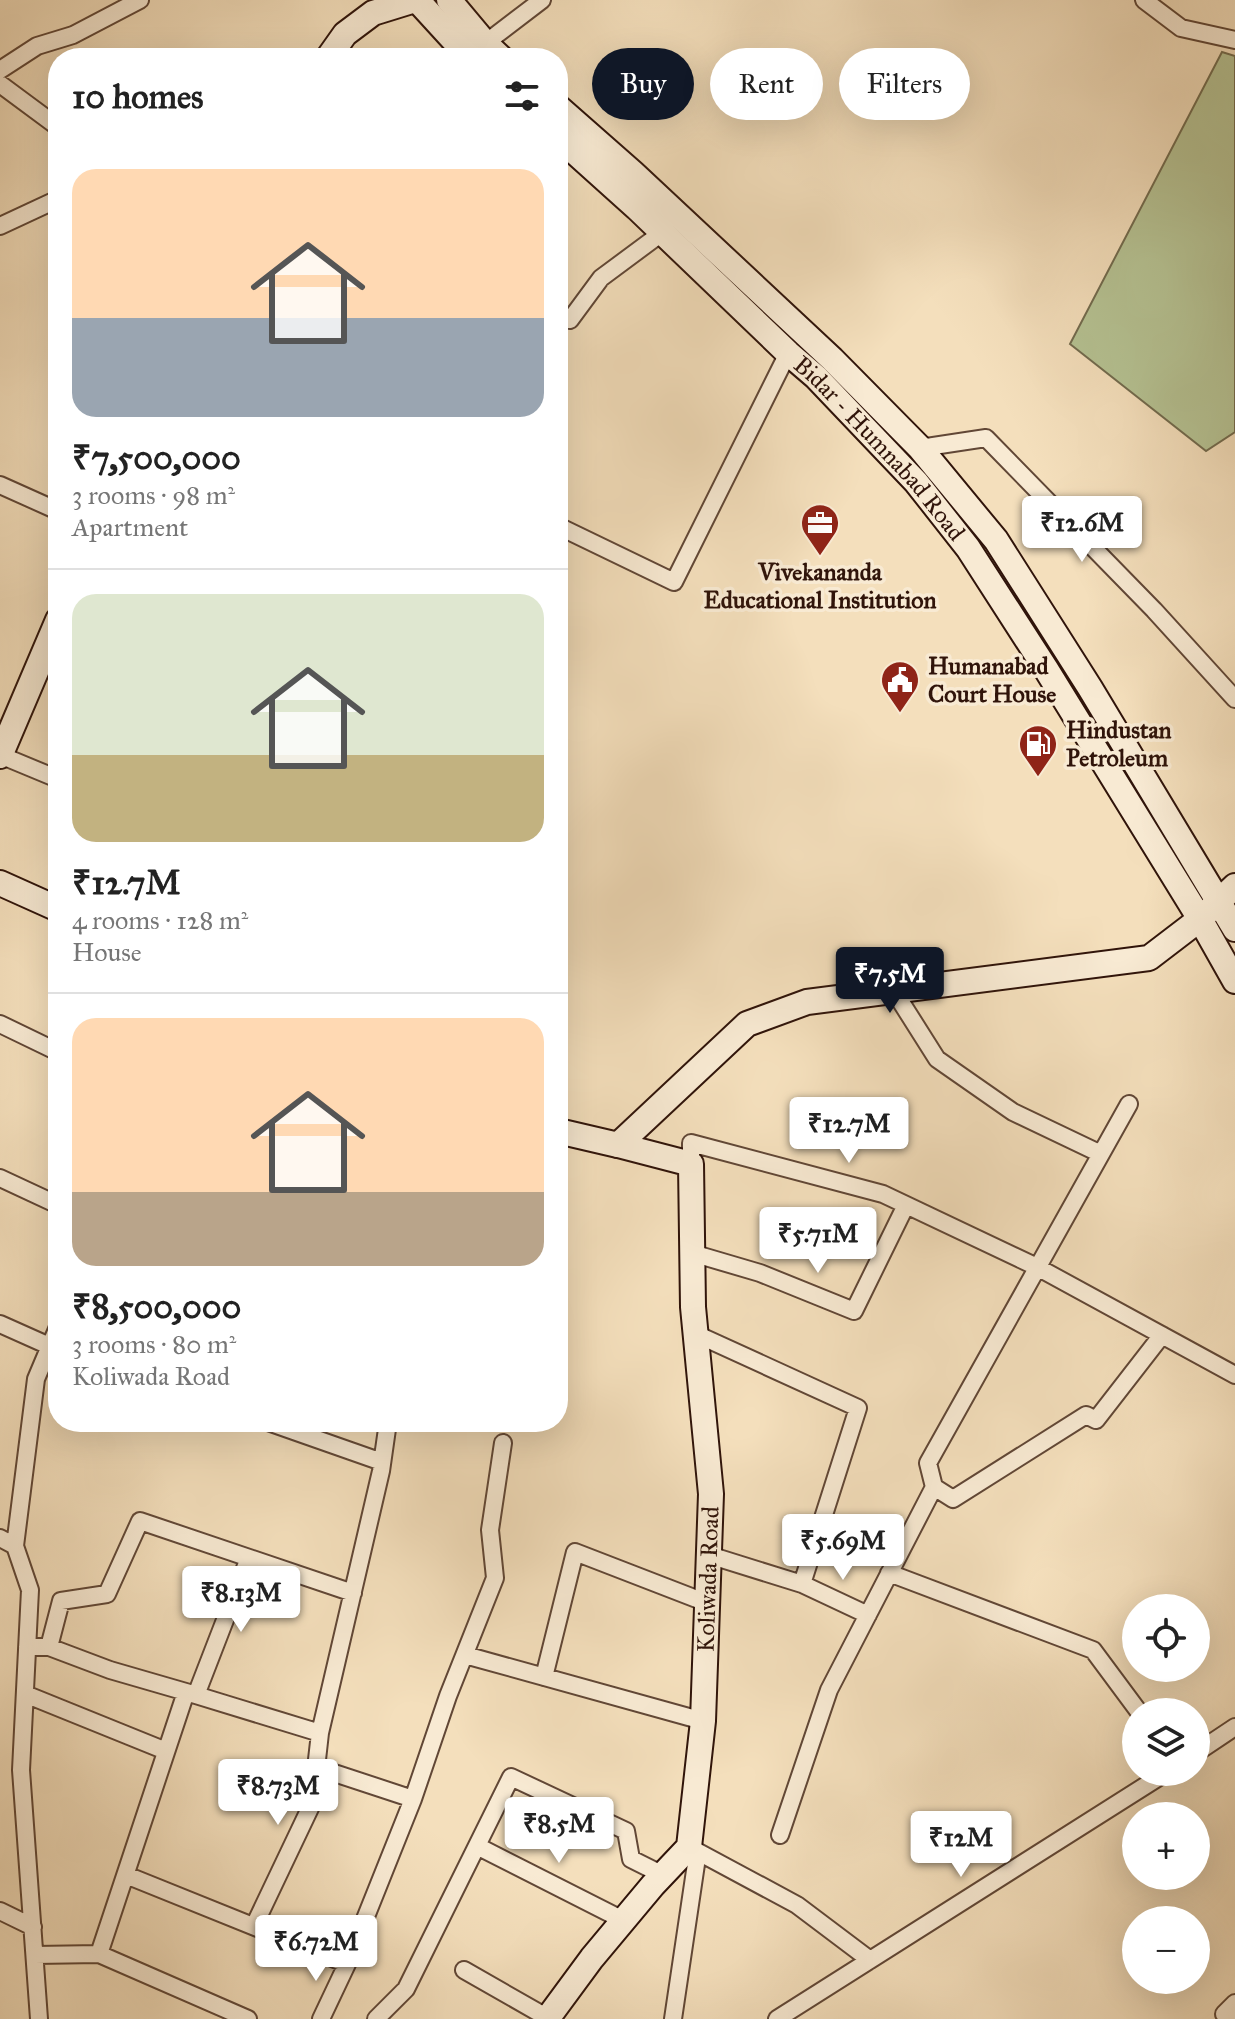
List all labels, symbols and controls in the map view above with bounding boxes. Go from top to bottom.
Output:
chip: Buy [592,48,694,120]
chip: Rent [710,48,823,120]
chip: Filters [839,48,970,120]
icon: filters [500,74,544,118]
text: 10 homes [72,76,203,117]
icon: home [236,221,380,365]
street label: Bidar - Humnabad Road [788,350,972,547]
text: ₹7,500,000 [72,437,241,478]
text: 3 rooms · 98 m² [72,479,235,511]
pin: ₹12.6M [1017,496,1147,564]
office icon: Vivekananda Educational Institution [799,502,841,557]
text: ₹12.6M [1040,506,1124,538]
text: Apartment [72,511,188,543]
place label: Vivekananda Educational Institution [704,557,936,615]
icon: home [236,646,380,790]
place label: Humanabad Court House [928,651,1056,709]
public building icon: Humanabad Court House [879,659,921,714]
place label: Hindustan Petroleum [1066,715,1172,773]
fuel station icon: Hindustan Petroleum [1017,723,1059,778]
text: ₹12.7M [72,862,181,903]
text: 4 rooms · 128 m² [72,904,248,936]
text: House [72,936,142,968]
pin: ₹7.5M [834,947,946,1015]
text: ₹7.5M [854,957,926,989]
icon: home [236,1070,380,1214]
pin: ₹12.7M [784,1097,914,1165]
text: ₹12.7M [807,1107,891,1139]
pin: ₹5.71M [753,1207,883,1275]
text: ₹5.71M [777,1217,859,1249]
text: ₹8,500,000 [72,1286,241,1327]
text: 3 rooms · 80 m² [72,1328,236,1360]
text: Koliwada Road [72,1360,230,1392]
street label: Koliwada Road [690,1506,726,1653]
pin: ₹5.69M [778,1514,908,1582]
text: ₹5.69M [800,1524,886,1556]
pin: ₹8.13M [176,1566,306,1634]
text: ₹8.13M [200,1576,282,1608]
map controls [1122,1594,1210,1994]
button: locate [1122,1594,1210,1682]
button: layers [1122,1698,1210,1786]
pin: ₹8.73M [213,1759,343,1827]
text: ₹8.73M [236,1769,320,1801]
pin: ₹8.5M [503,1797,615,1865]
button: + [1122,1802,1210,1890]
text: ₹8.5M [523,1807,595,1839]
pin: ₹12M [914,1811,1008,1879]
text: ₹12M [929,1821,993,1853]
button: − [1122,1906,1210,1994]
pin: ₹6.72M [251,1915,381,1983]
text: ₹6.72M [273,1925,359,1957]

